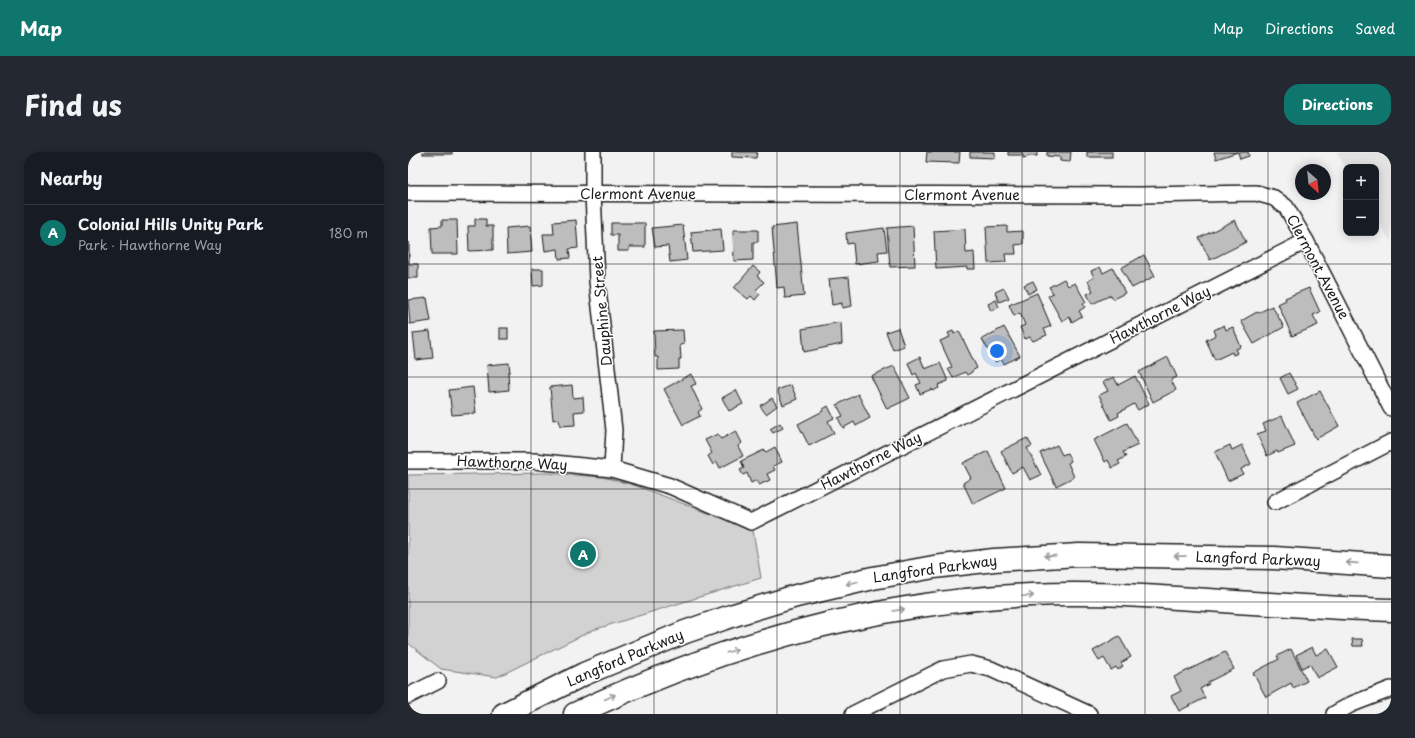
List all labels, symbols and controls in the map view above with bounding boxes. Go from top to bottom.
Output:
text: Map [20,14,62,42]
text: Map [1213,18,1243,39]
text: Directions [1265,18,1333,39]
text: Saved [1355,18,1395,39]
text: Find us [24,83,122,126]
button: Directions [1284,84,1391,125]
north arrow [1295,164,1331,200]
map controls [1343,164,1379,236]
button: + [1343,164,1379,200]
text: Nearby [40,165,102,191]
street label: Clermont Avenue [580,183,696,204]
street label: Clermont Avenue [904,184,1020,205]
button: − [1343,200,1379,236]
street label: Clermont Avenue [1282,211,1355,323]
text: Colonial Hills Unity Park [78,212,264,235]
text: A [48,223,58,242]
text: 180 m [329,223,368,242]
text: Park · Hawthorne Way [78,235,222,254]
street label: Dauphine Street [586,255,617,367]
street label: Hawthorne Way [1106,280,1214,349]
your location [987,341,1007,361]
street label: Hawthorne Way [817,426,925,495]
street label: Hawthorne Way [456,450,568,475]
pin: A [570,539,596,569]
street label: Langford Parkway [1195,546,1321,571]
street label: Langford Parkway [872,549,998,588]
one-way arrow [1174,552,1187,560]
one-way arrow [1044,553,1057,560]
one-way arrow [1346,559,1359,567]
one-way arrow [846,579,859,587]
one-way arrow [1021,592,1034,599]
one-way arrow [892,606,905,614]
street label: Langford Parkway [563,623,686,692]
one-way arrow [725,647,738,654]
one-way arrow [604,693,616,700]

